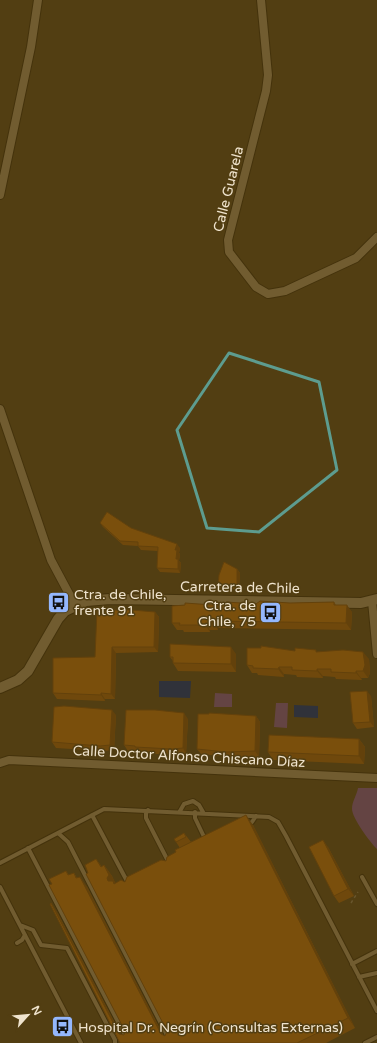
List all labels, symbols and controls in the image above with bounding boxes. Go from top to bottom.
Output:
street label: Calle Guarela [210,145,247,234]
street label: Carretera de Chile [180,578,300,597]
place label: Ctra. de Chile, frente 91 [74,586,167,619]
bus stop icon: Ctra. de Chile, frente 91 [45,589,71,615]
place label: Ctra. de Chile, 75 [198,597,256,630]
bus stop icon: Ctra. de Chile, 75 [258,600,284,626]
street label: Calle Doctor Alfonso Chiscano Díaz [72,742,306,771]
north arrow [8,995,48,1035]
text: N [29,1004,44,1018]
bus stop icon: Hospital Dr. Negrín (Consultas Externas) [50,1014,76,1040]
place label: Hospital Dr. Negrín (Consultas Externas) [78,1019,343,1036]

